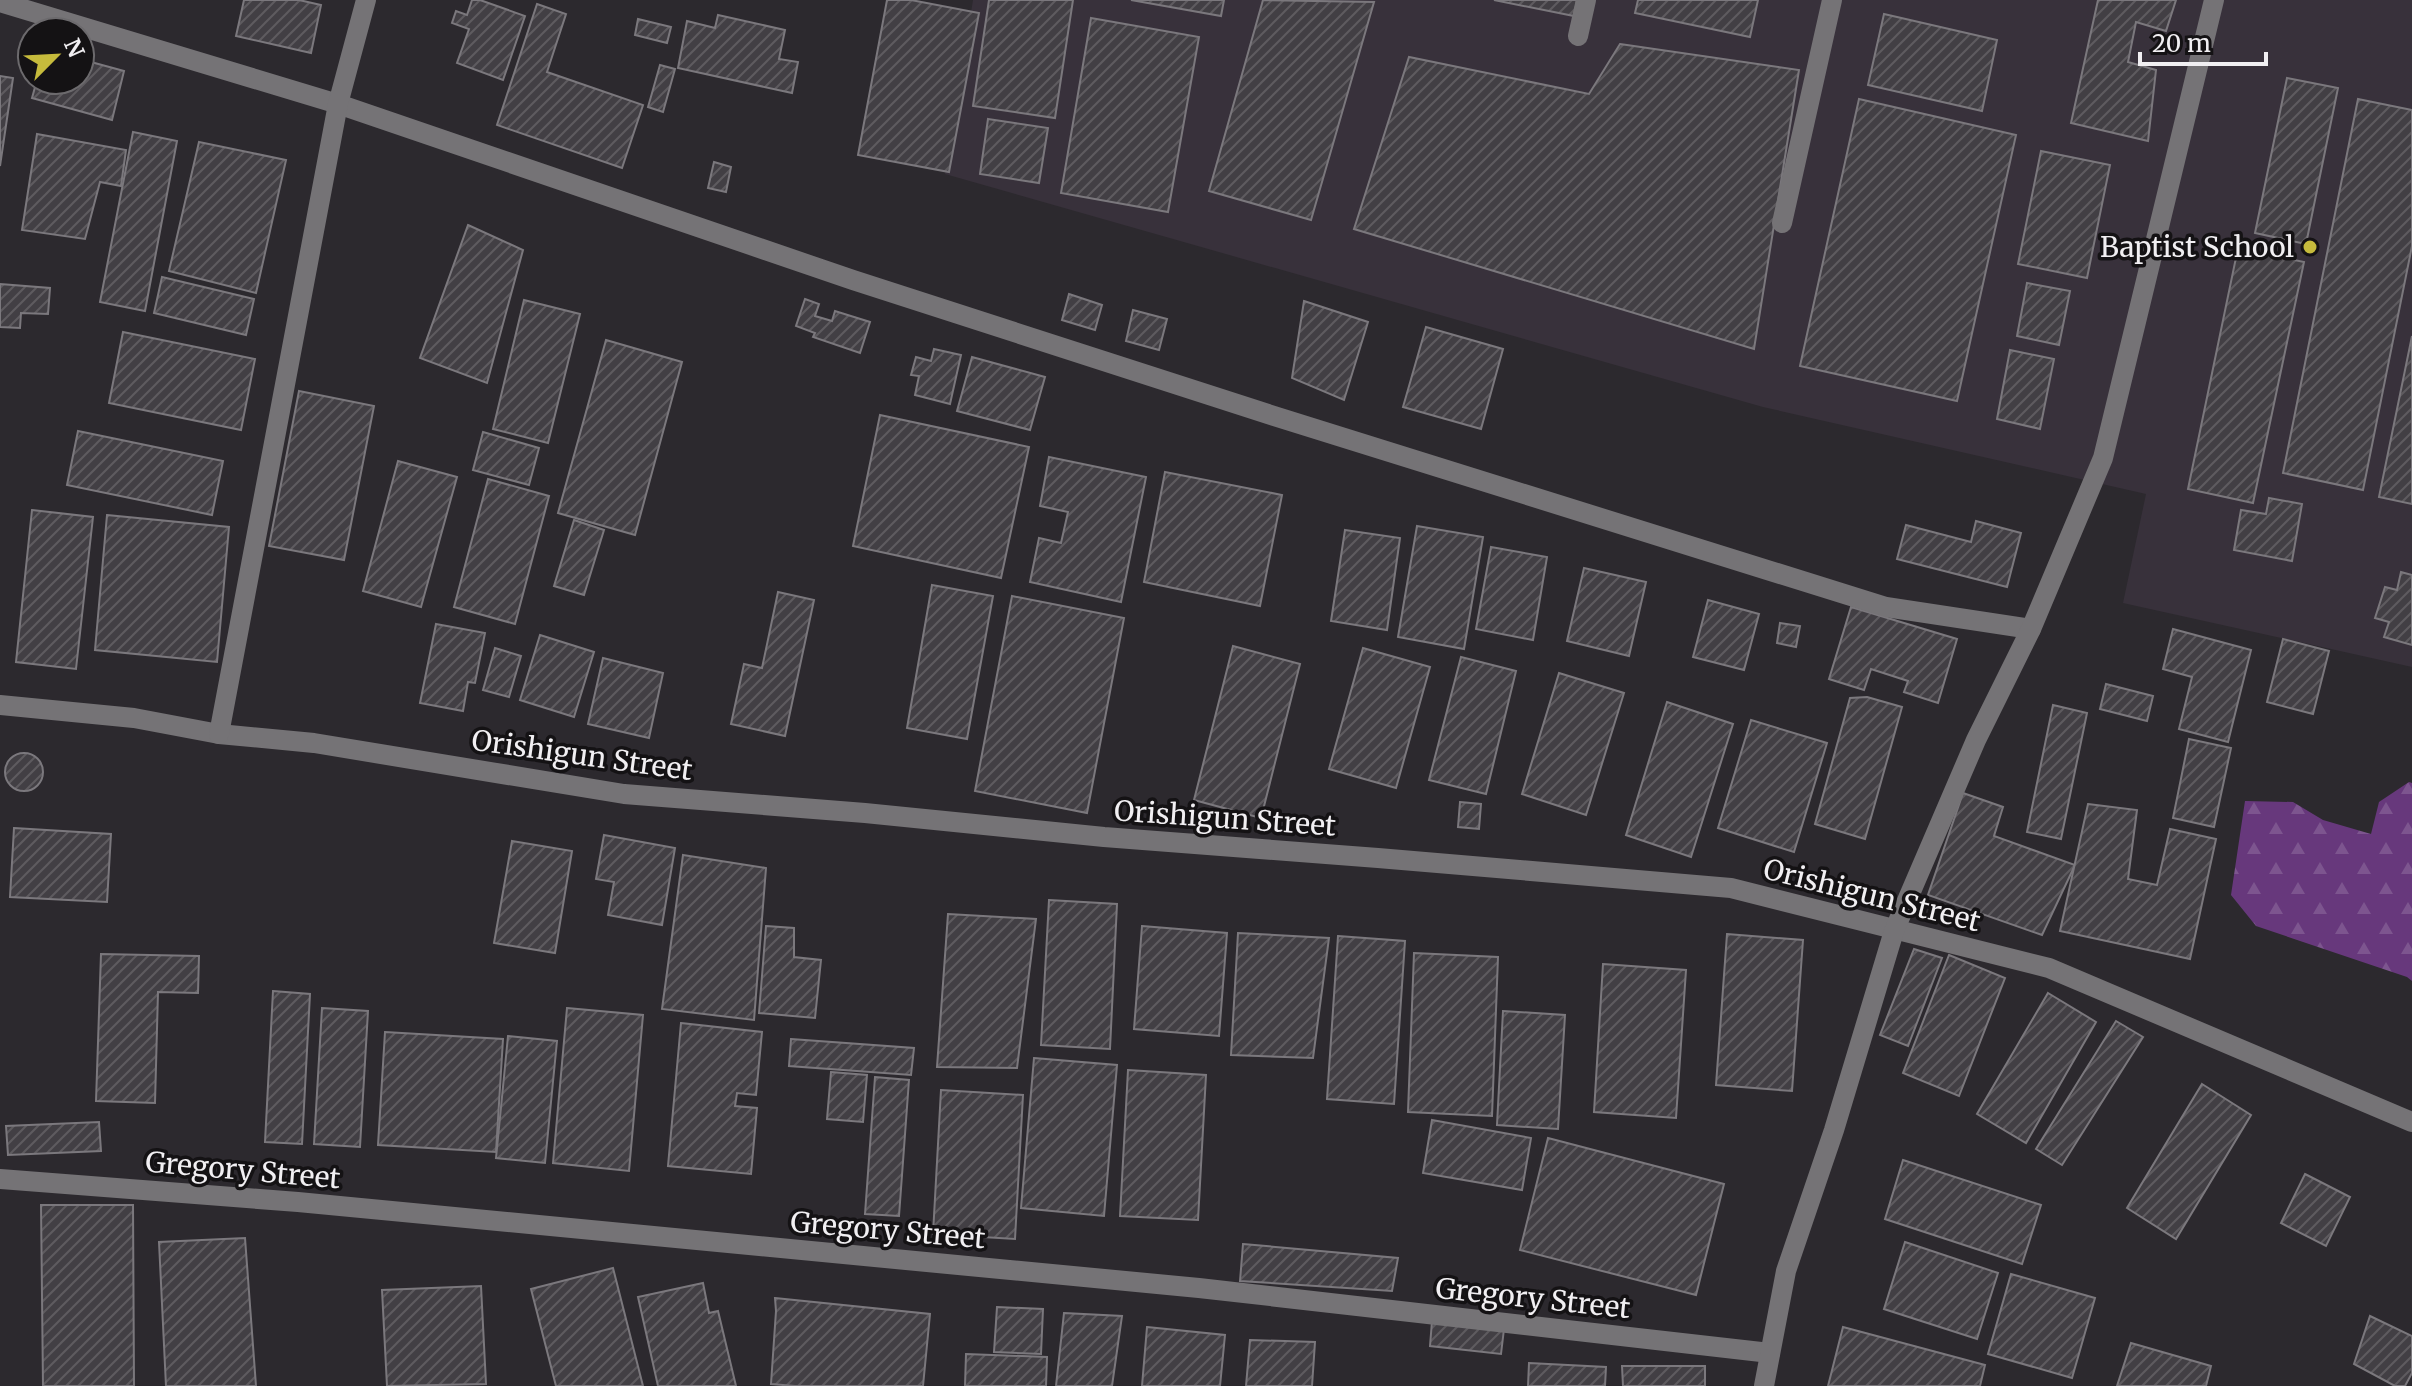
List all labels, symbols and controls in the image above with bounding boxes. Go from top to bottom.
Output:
north arrow [16,16,96,96]
scale bar [2140,16,2266,66]
text: 20 m [2152,28,2211,59]
text: N [58,34,91,62]
place label: Baptist School [2100,229,2294,265]
marker: Baptist School [2301,238,2319,256]
street label: Orishigun Street [469,722,695,788]
street label: Orishigun Street [1113,792,1337,844]
street label: Orishigun Street [1760,851,1984,939]
street label: Gregory Street [144,1144,342,1196]
street label: Gregory Street [789,1204,987,1256]
street label: Gregory Street [1434,1270,1632,1326]

